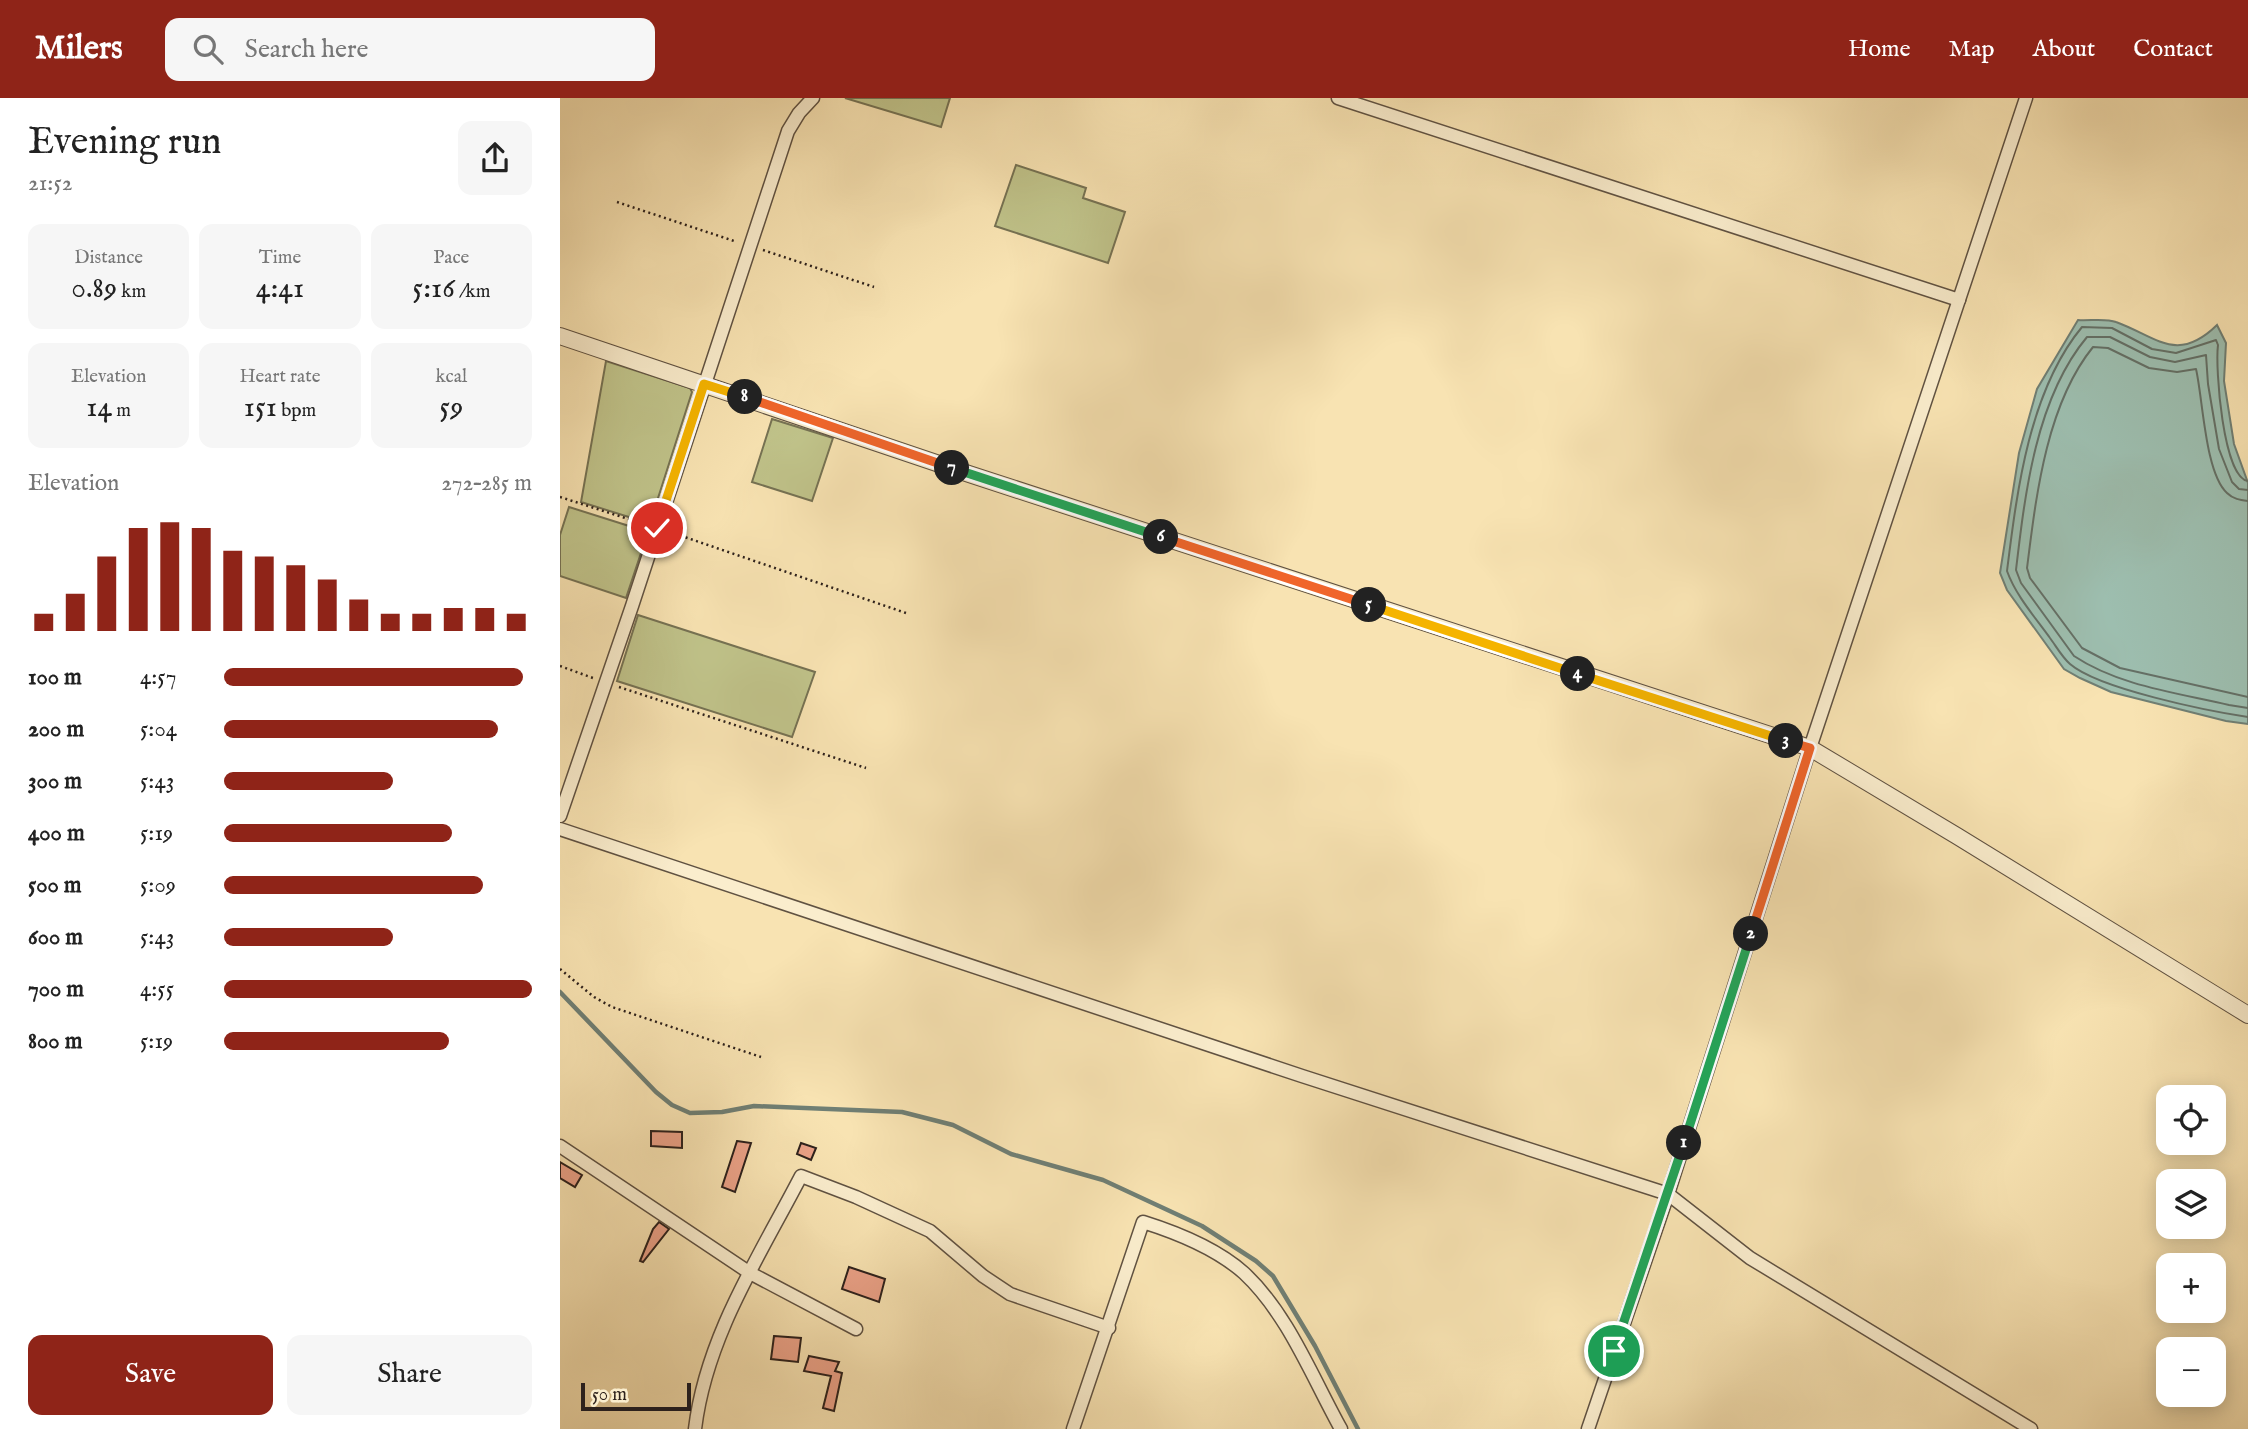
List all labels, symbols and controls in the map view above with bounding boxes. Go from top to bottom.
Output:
search box [165,18,655,81]
text: Milers [35,28,123,70]
icon: search [189,30,227,68]
text: Search here [245,33,369,66]
text: Home [1848,34,1911,65]
text: Map [1949,34,1995,65]
text: About [2033,34,2095,65]
text: Contact [2133,34,2213,65]
text: Evening run [28,119,222,167]
button: share [458,121,532,195]
text: 21:52 [28,169,72,198]
text: Distance [74,246,143,270]
text: Time [259,246,301,270]
text: Pace [433,246,469,270]
text: 0.89 [71,270,117,308]
text: 4:41 [256,270,304,308]
text: 5:16 [412,270,455,308]
text: km [117,280,146,304]
text: /km [455,280,490,304]
text: Elevation [71,365,146,389]
text: Heart rate [239,365,321,389]
text: kcal [435,365,467,389]
pin: 8 [728,380,762,414]
text: 8 [741,384,748,408]
text: 14 [86,389,112,427]
text: 151 [244,389,277,427]
text: 59 [439,389,463,427]
text: m [112,399,131,423]
text: bpm [277,399,316,423]
pin: 7 [934,450,970,486]
text: 7 [947,455,956,479]
text: Elevation [28,469,119,498]
text: 272–285 m [441,469,532,498]
pin [627,498,687,558]
icon: check [638,509,676,547]
pin: 6 [1144,520,1178,555]
text: 6 [1156,524,1165,548]
pin: 5 [1352,588,1386,622]
text: 5 [1365,592,1372,616]
pin: 4 [1560,656,1596,692]
text: 4 [1573,661,1582,685]
text: 100 m [28,663,82,692]
text: 4:57 [140,663,176,692]
text: 200 m [28,715,84,744]
text: 5:04 [140,715,177,744]
pin: 3 [1768,724,1804,758]
text: 3 [1782,728,1789,752]
text: 300 m [28,767,82,796]
text: 5:43 [140,767,174,796]
text: 400 m [28,819,85,848]
text: 5:19 [140,819,173,848]
text: 500 m [28,871,82,900]
text: 5:09 [140,871,176,900]
pin: 2 [1734,916,1768,952]
text: 2 [1746,921,1755,945]
text: 600 m [28,923,83,952]
text: 5:43 [140,923,174,952]
text: 700 m [28,975,84,1004]
text: 4:55 [140,975,174,1004]
text: 800 m [28,1027,82,1056]
text: 5:19 [140,1027,173,1056]
map controls [2156,1085,2226,1407]
button: locate [2156,1085,2226,1155]
pin: 1 [1666,1126,1702,1160]
text: 1 [1680,1130,1687,1154]
button: layers [2156,1169,2226,1239]
button: + [2156,1253,2226,1323]
pin [1584,1321,1644,1381]
icon: arrive [1595,1332,1633,1370]
button: Save [28,1335,273,1415]
button: Share [287,1335,532,1415]
button: − [2156,1337,2226,1407]
scale bar [581,1380,691,1412]
text: 50 m [592,1383,627,1407]

